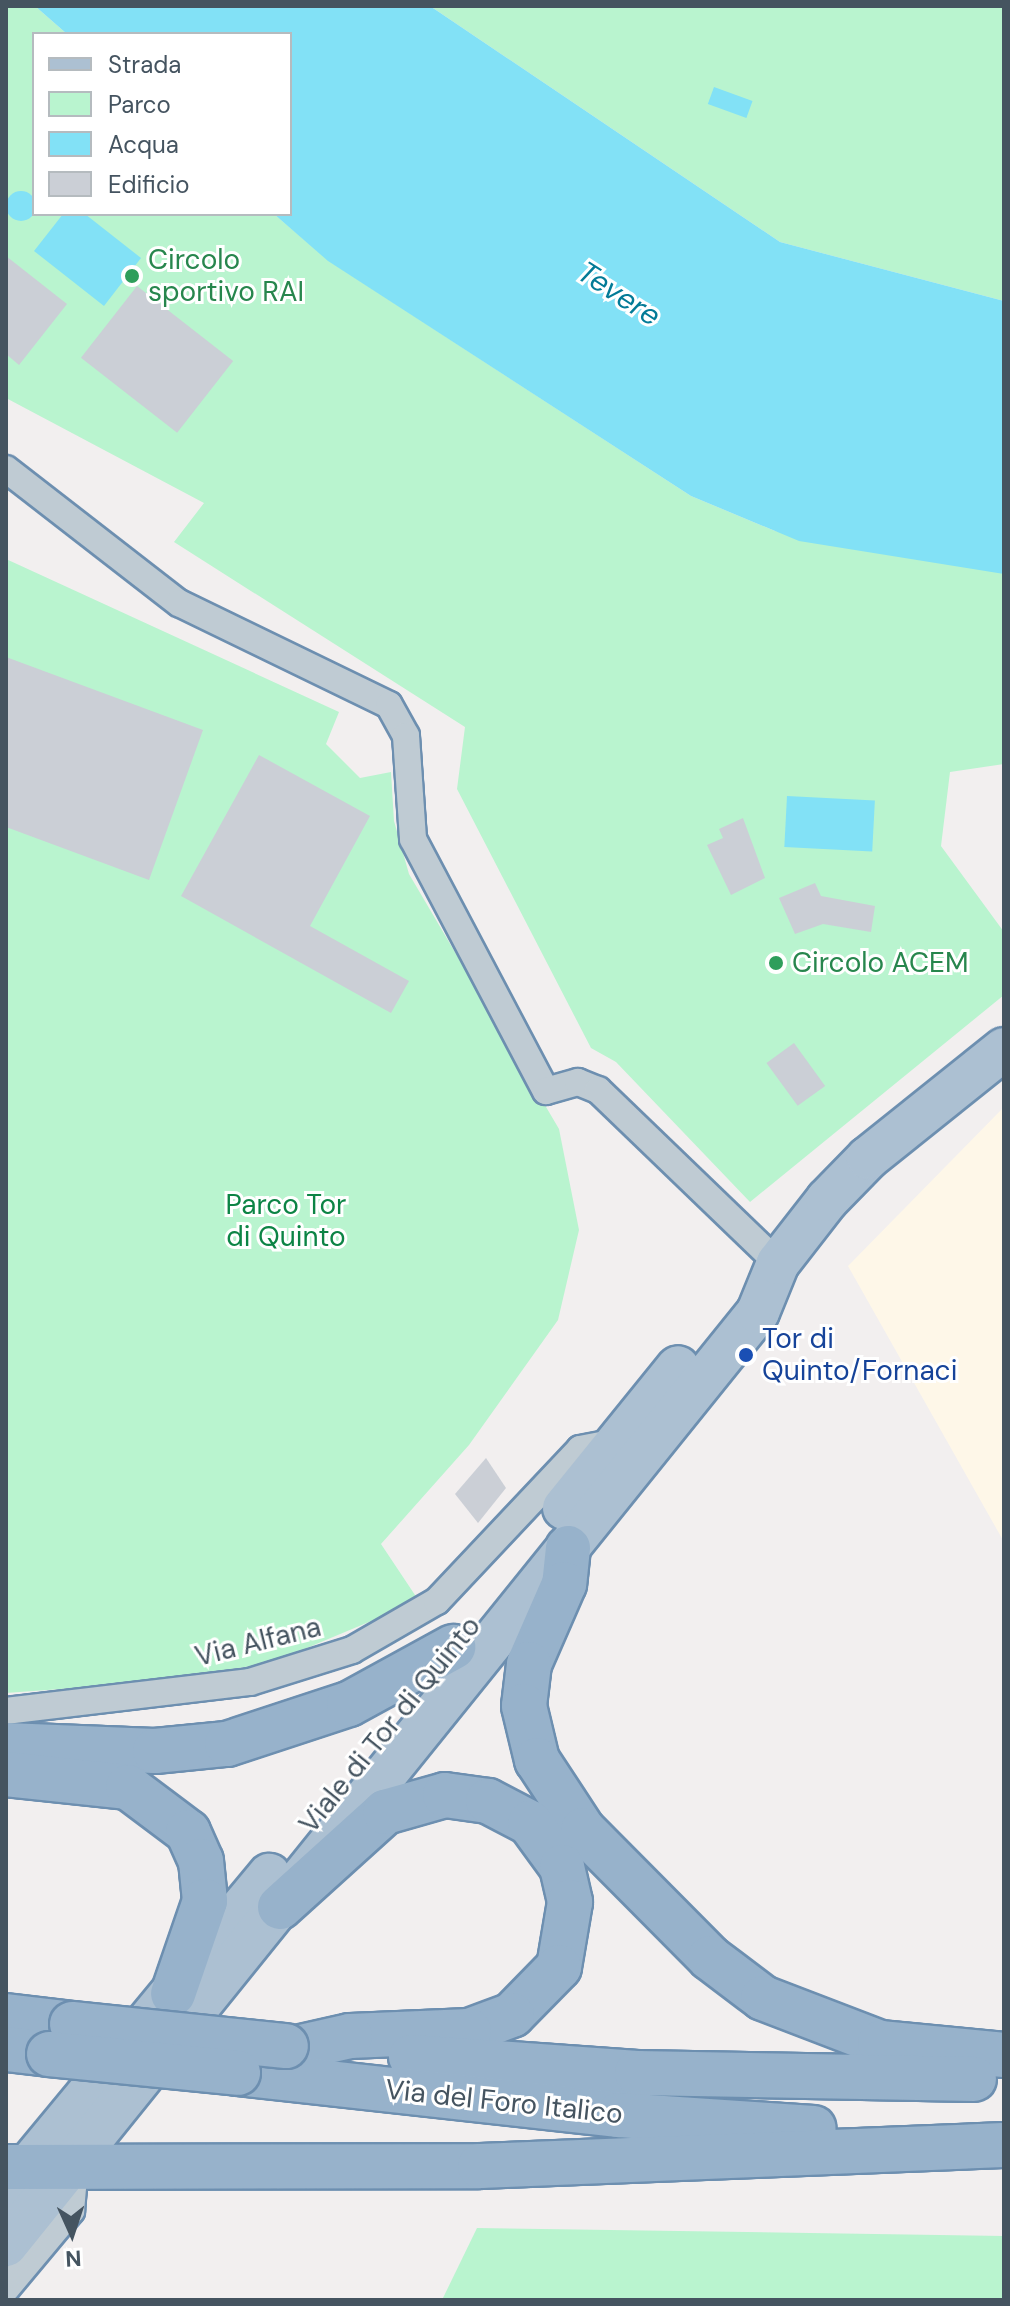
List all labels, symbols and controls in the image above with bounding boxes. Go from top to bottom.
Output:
legend [32,32,292,216]
text: Strada [108,49,181,80]
text: Parco [108,89,171,120]
text: Acqua [108,129,179,160]
text: Edificio [108,169,190,200]
place label: Circolo sportivo RAI [148,243,304,309]
water label: Tevere [571,254,667,334]
marker: Circolo sportivo RAI [123,267,141,285]
place label: Circolo ACEM [792,946,968,980]
marker: Circolo ACEM [767,954,785,972]
park label: Parco Tor di Quinto [226,1188,346,1254]
place label: Tor di Quinto/Fornaci [762,1322,957,1388]
marker: Tor di Quinto/Fornaci [737,1346,755,1364]
street label: Via Alfana [192,1610,324,1674]
street label: Viale di Tor di Quinto [292,1610,488,1840]
street label: Via del Foro Italico [384,2073,624,2131]
north arrow [32,2194,112,2274]
text: N [65,2244,82,2273]

